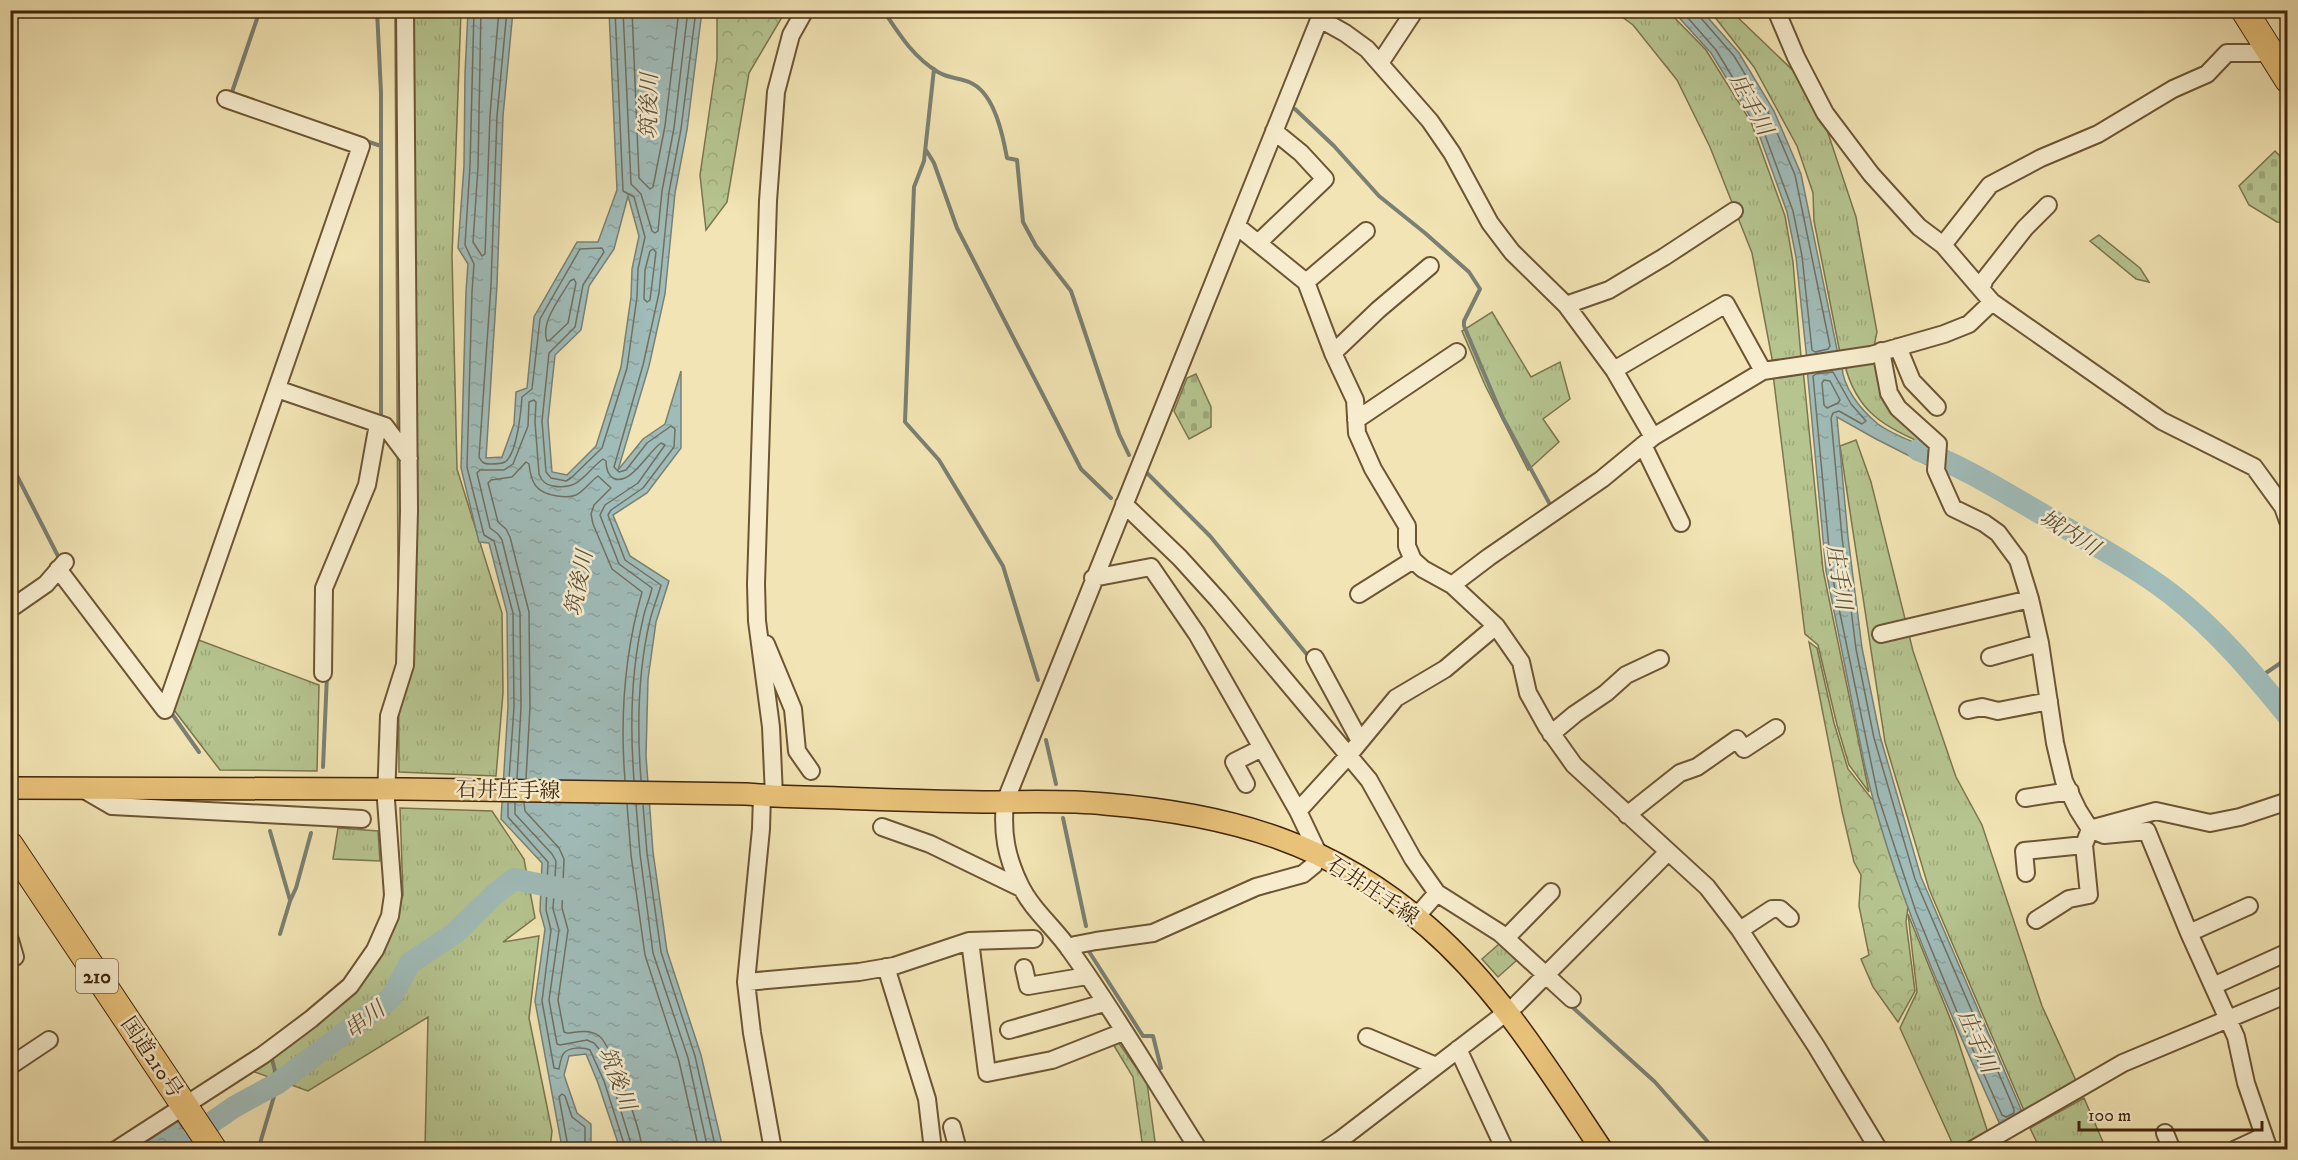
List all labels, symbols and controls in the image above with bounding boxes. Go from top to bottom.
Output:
water label: 庄手川 [1723,69,1779,142]
water label: 筑後川 [635,71,664,139]
water label: 城内川 [2034,504,2106,563]
water label: 庄手川 [1820,543,1857,614]
water label: 筑後川 [560,546,599,618]
street label: 石井庄手線 [455,777,561,805]
street label: 石井庄手線 [1322,851,1423,931]
road number: 210 [76,959,118,993]
water label: 串川 [339,995,392,1044]
water label: 庄手川 [1951,1006,2003,1079]
street label: 国道210号 [115,1012,188,1103]
water label: 筑後川 [592,1043,642,1116]
scale bar [2079,1094,2262,1132]
text: 100 m [2088,1105,2131,1127]

